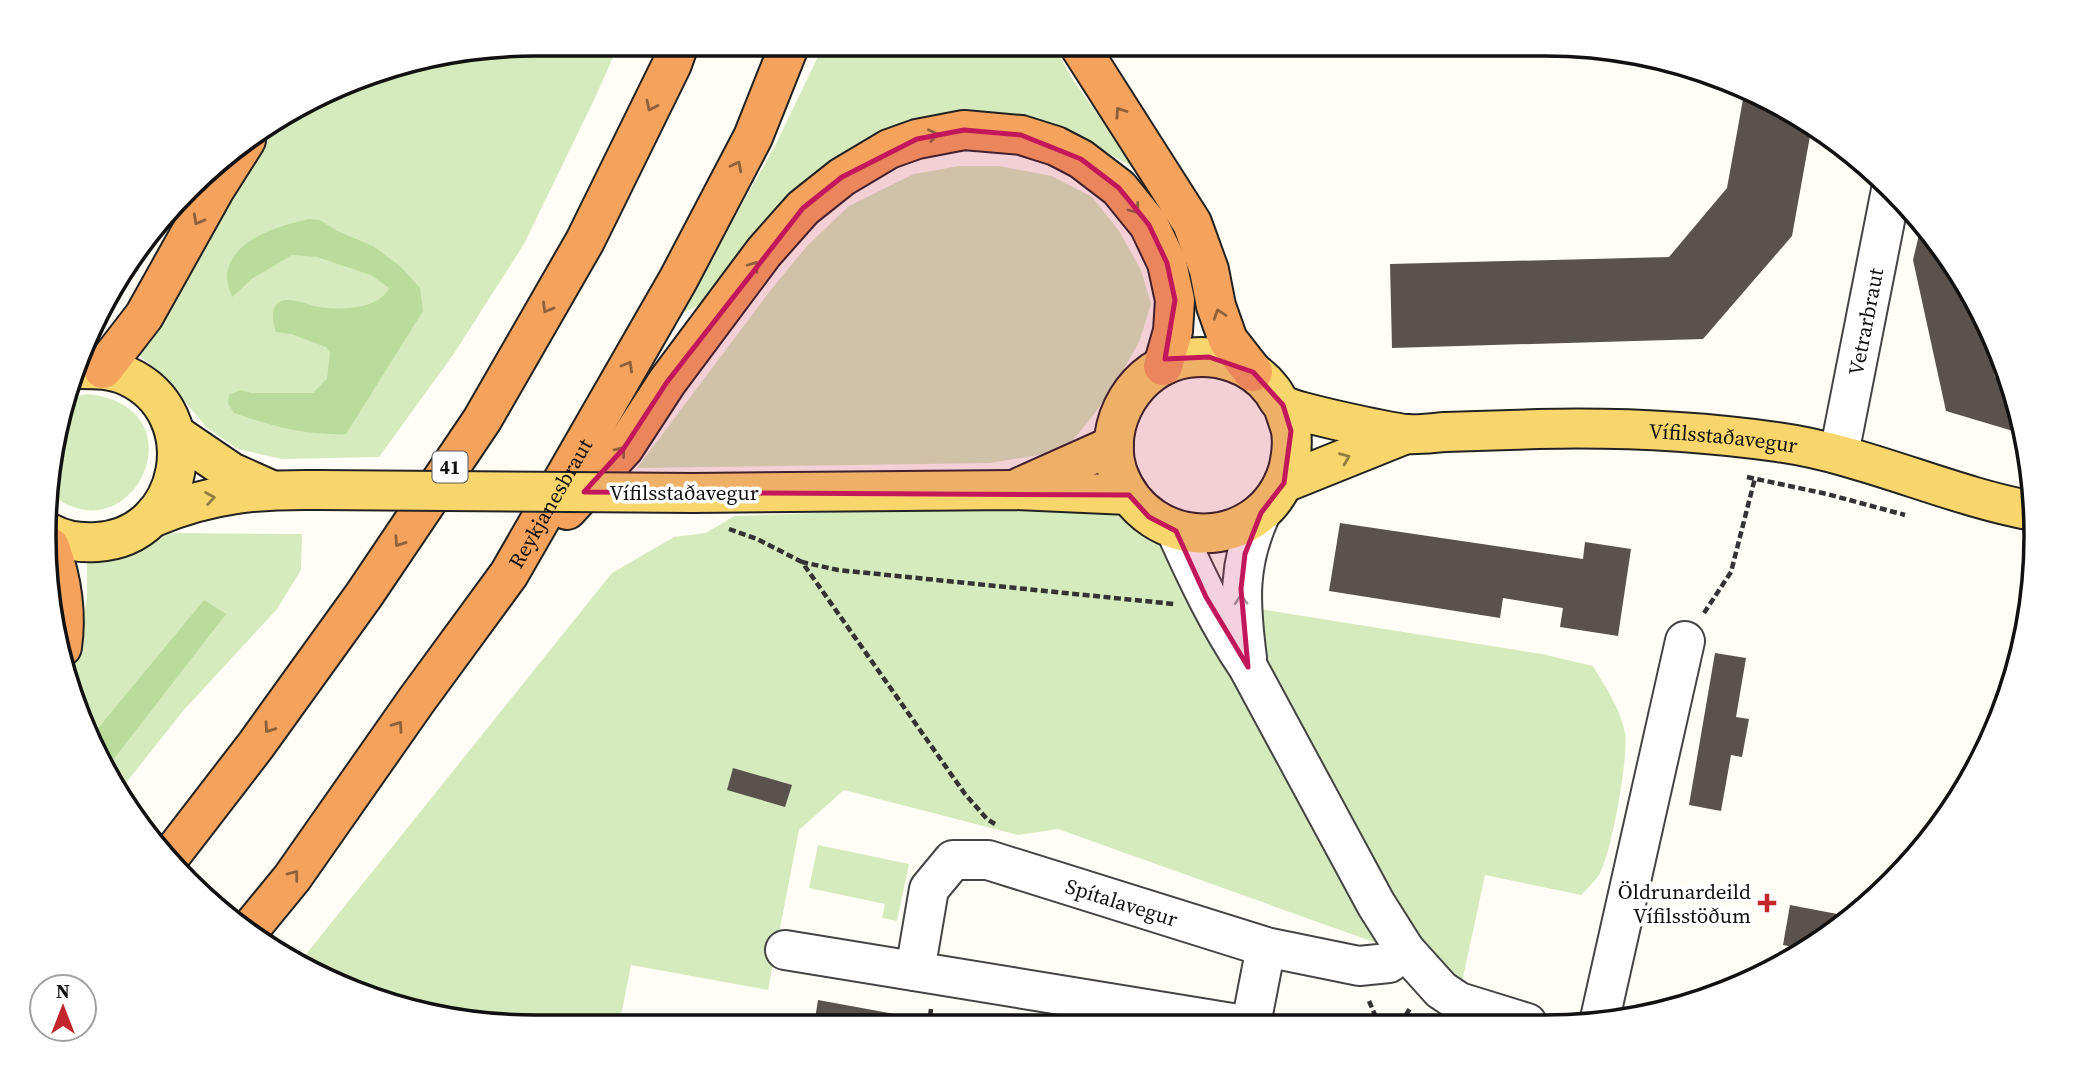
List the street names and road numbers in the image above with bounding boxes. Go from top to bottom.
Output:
street label: Vetrarbraut [1840,265,1890,378]
street label: Vífilsstaðavegur [1648,416,1800,460]
street label: Reykjanesbraut [501,433,599,573]
road number: 41 [433,452,468,482]
street label: Vífilsstaðavegur [609,478,759,507]
street label: Spítalavegur [1062,871,1182,933]

